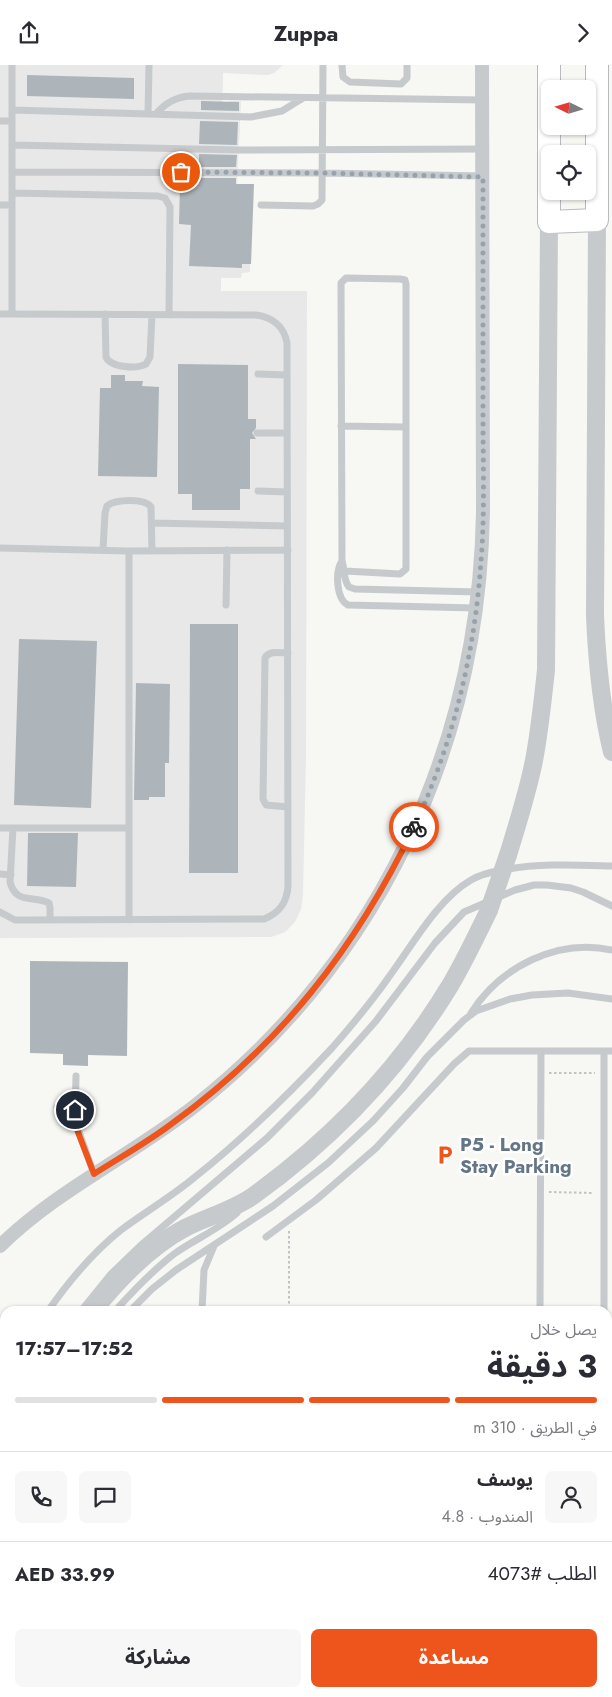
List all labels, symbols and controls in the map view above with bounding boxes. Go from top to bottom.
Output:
text: Zuppa [274,17,338,49]
icon: share [15,19,43,47]
icon: forward [569,19,597,47]
north arrow [541,80,596,135]
map controls [541,80,596,200]
button: locate [541,145,596,200]
pin [160,151,202,193]
icon: bag [167,158,195,186]
courier [389,802,439,852]
icon: bike [400,813,428,841]
pin [54,1089,96,1131]
icon: home [61,1096,89,1124]
place label: P5 - Long Stay Parking [460,1131,572,1180]
parking icon: P5 - Long Stay Parking [434,1144,456,1166]
text: يصل خلال [530,1318,597,1341]
text: 17:52–17:57 [15,1335,133,1362]
text: 3 دقيقة [487,1343,597,1389]
text: في الطريق · 310 m [473,1416,597,1439]
text: يوسف [477,1466,533,1493]
button: phone [15,1471,67,1523]
button: chat [79,1471,131,1523]
button: person [545,1471,597,1523]
text: المندوب · 4.8 [441,1505,533,1528]
text: الطلب #4073 [488,1560,597,1587]
text: AED 33.99 [15,1561,115,1588]
button: مشاركة [15,1629,301,1687]
button: مساعدة [311,1629,597,1687]

